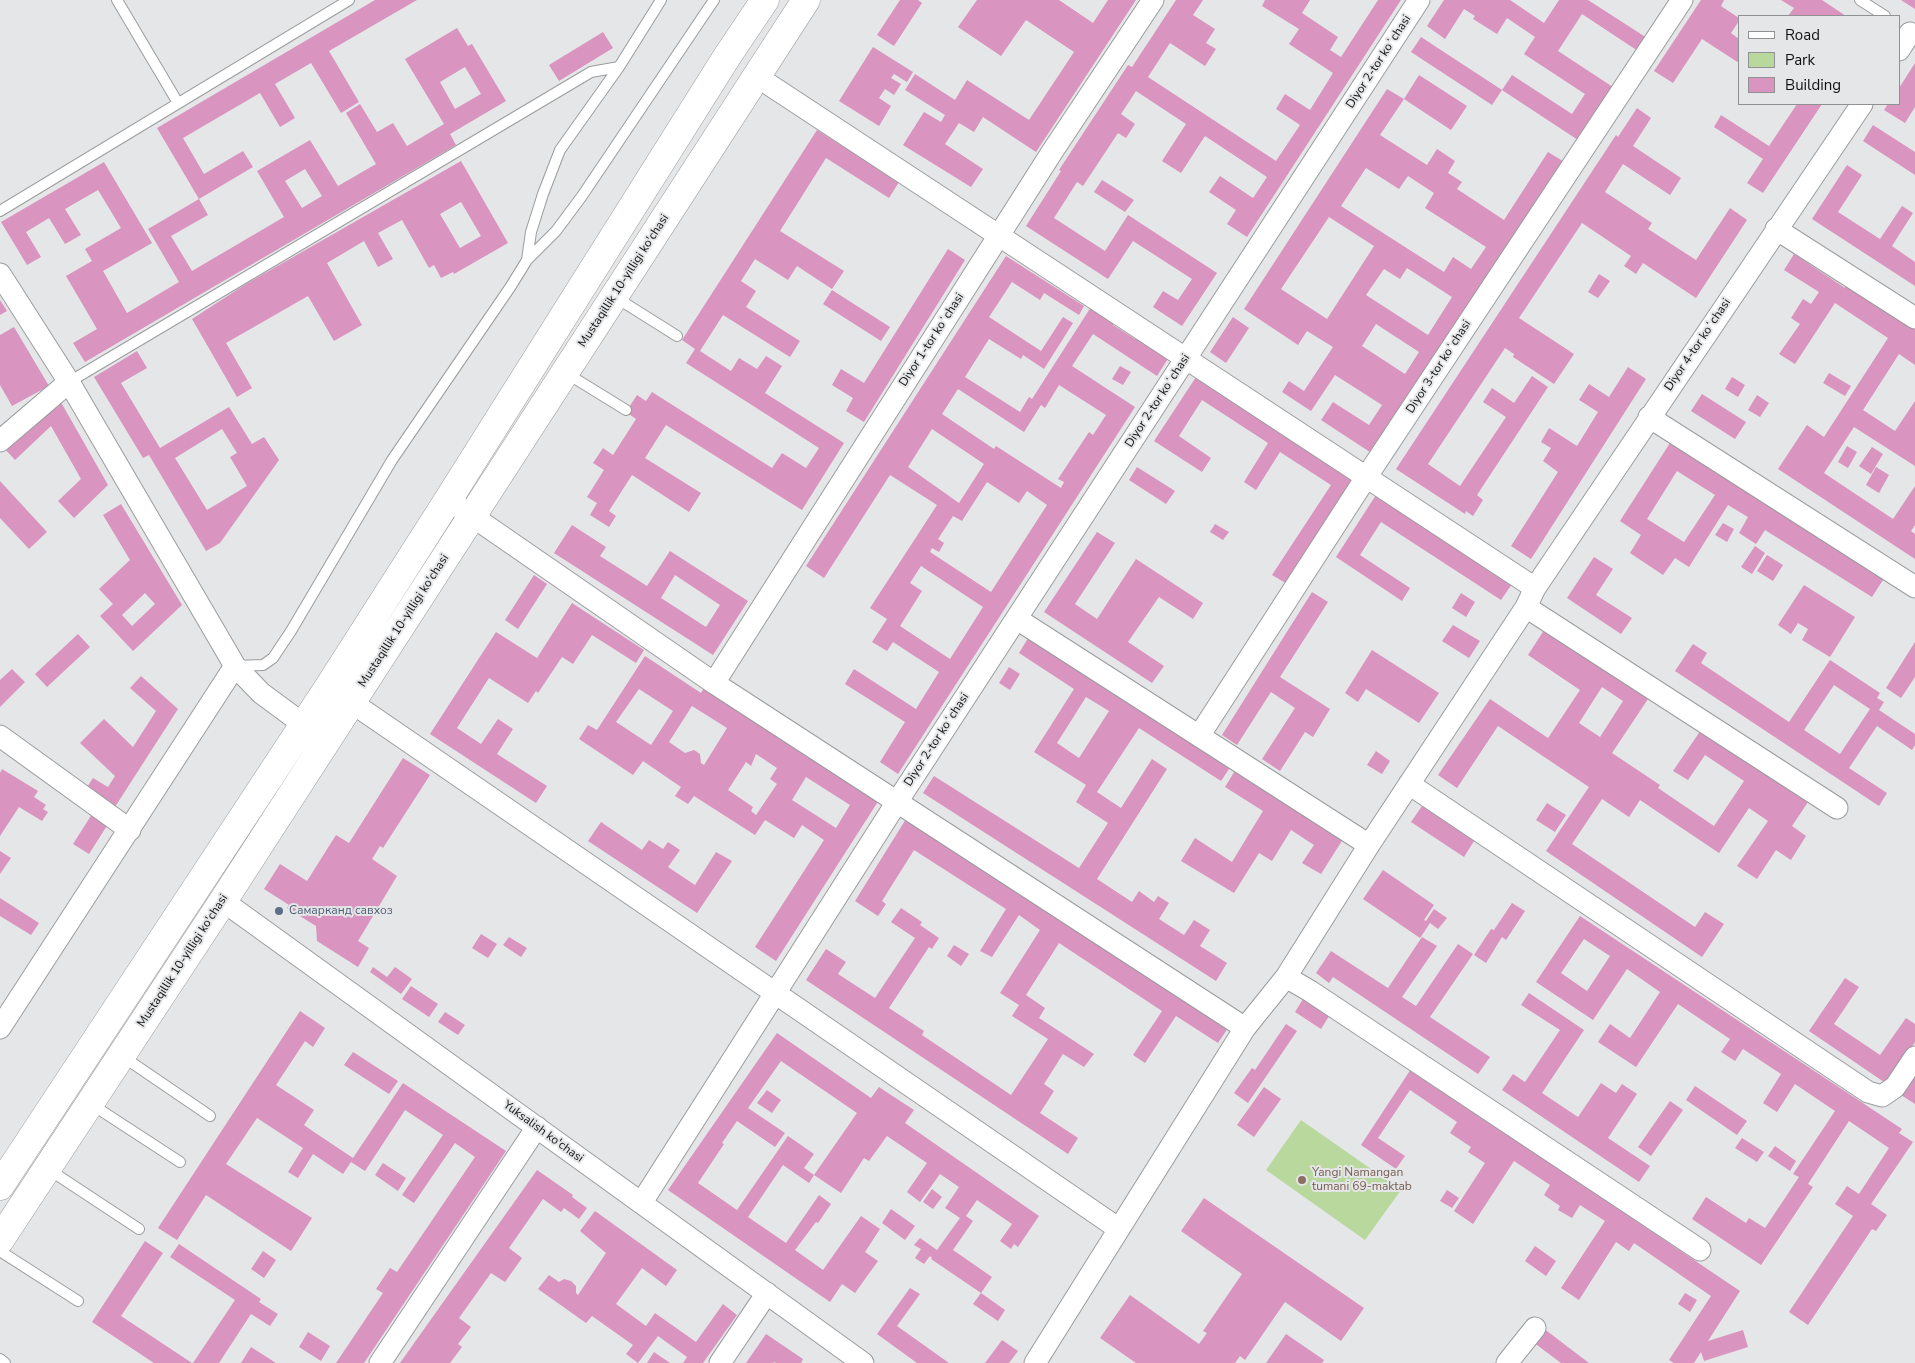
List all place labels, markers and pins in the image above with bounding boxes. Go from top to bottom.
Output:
place label: Самарканд савхоз [289,904,393,918]
marker: Самарканд савхоз [273,905,285,917]
place label: Yangi Namangan tumani 69-maktab [1312,1166,1412,1194]
marker: Yangi Namangan tumani 69-maktab [1296,1174,1308,1186]

